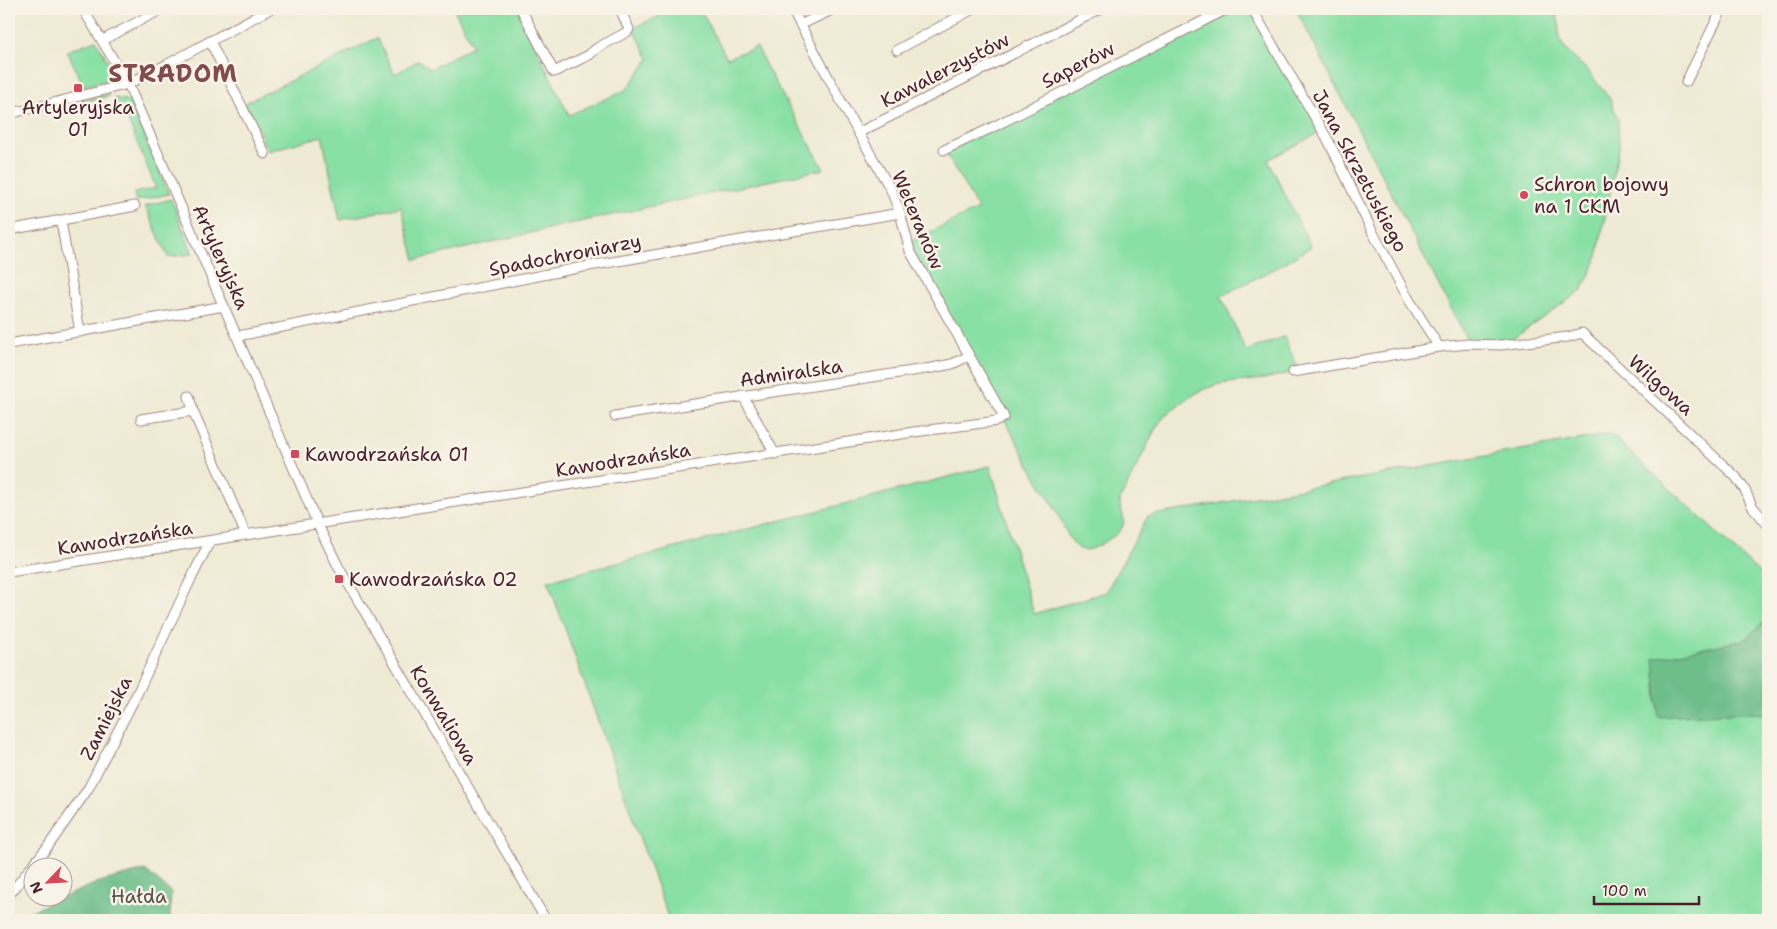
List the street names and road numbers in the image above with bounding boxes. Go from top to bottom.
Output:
street label: Kawalerzystów [876,27,1014,113]
street label: Saperów [1037,36,1119,94]
street label: Jana Skrzetuskiego [1307,85,1413,257]
street label: Weteranów [886,167,950,273]
street label: Artyleryjska [187,201,255,314]
street label: Spadochroniarzy [487,228,643,282]
street label: Wilgowa [1623,349,1699,421]
street label: Admiralska [738,353,844,393]
street label: Kawodrzańska [554,437,693,483]
street label: Kawodrzańska [56,515,195,561]
street label: Konwaliowa [404,660,484,770]
street label: Zamiejska [74,672,138,764]

